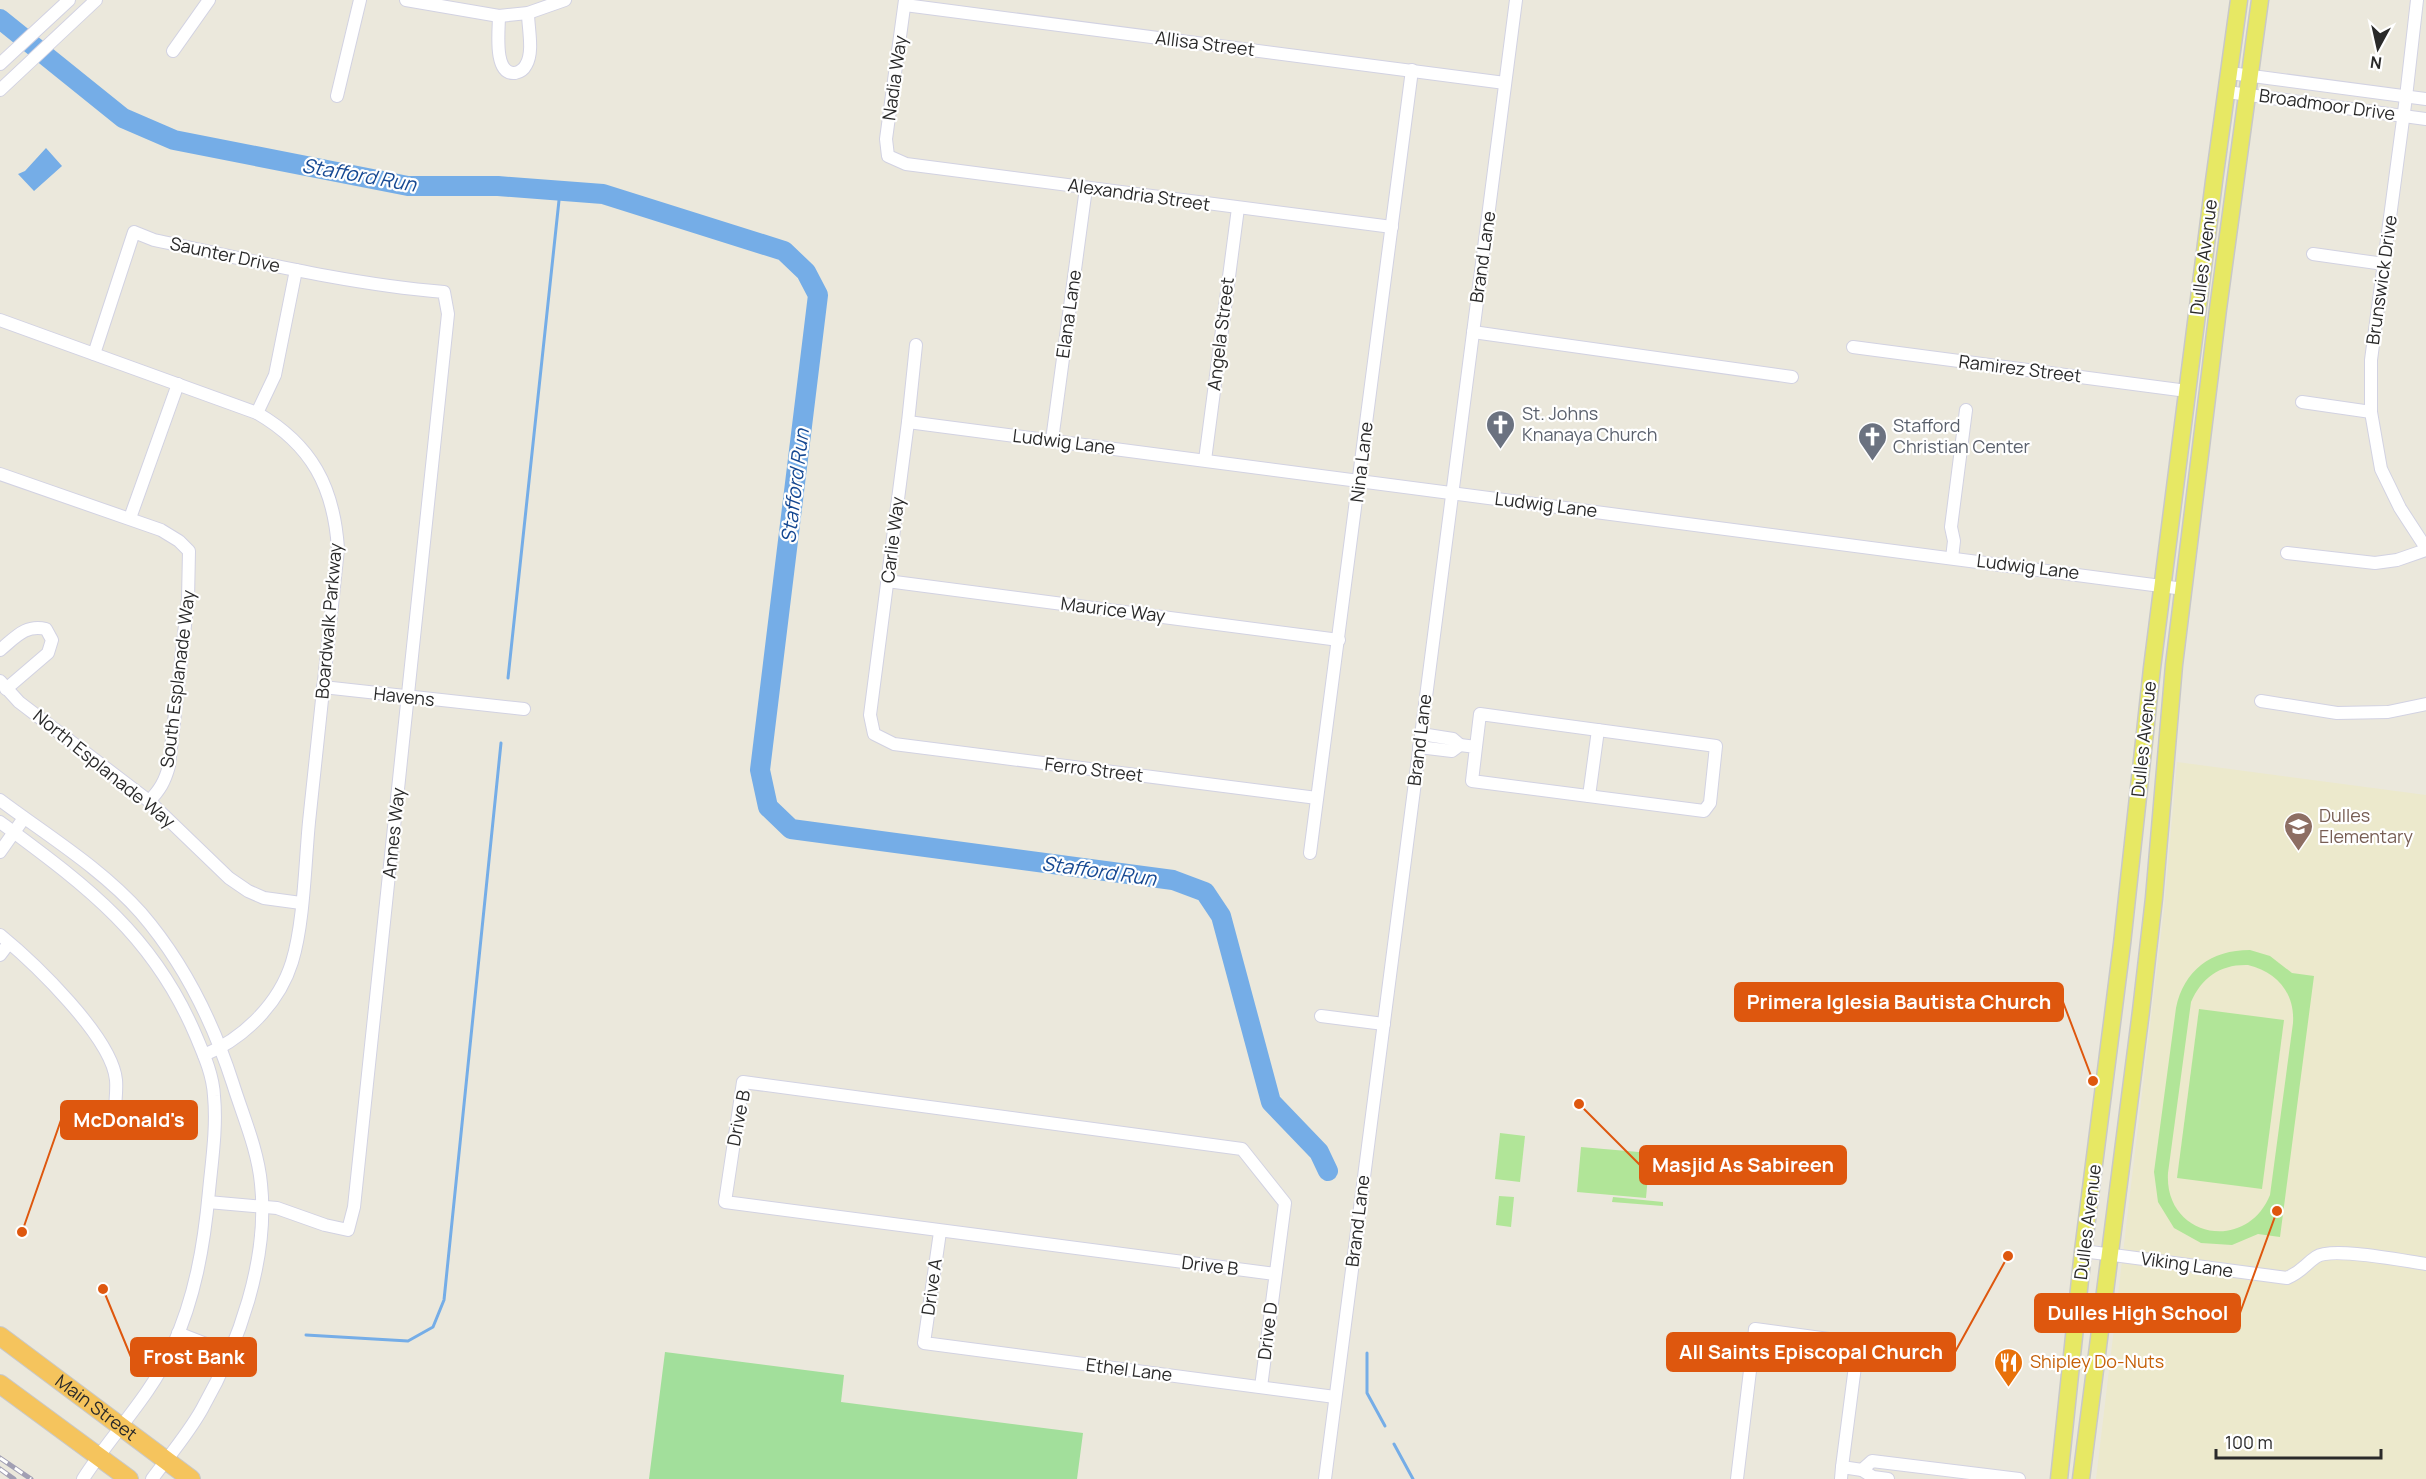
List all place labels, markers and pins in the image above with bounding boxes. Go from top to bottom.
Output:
place label: St. Johns Knanaya Church [1522,401,1658,446]
church icon: St. Johns Knanaya Church [1485,408,1517,450]
place label: Stafford Christian Center [1893,413,2031,458]
church icon: Stafford Christian Center [1856,420,1888,462]
place label: Dulles Elementary [2319,803,2413,848]
school or university icon: Dulles Elementary [2282,810,2314,852]
callout: Primera Iglesia Bautista Church [1735,983,2063,1021]
callout: McDonald's [61,1101,197,1139]
callout: Masjid As Sabireen [1640,1146,1846,1184]
callout: Dulles High School [2035,1294,2240,1332]
callout: All Saints Episcopal Church [1667,1333,1955,1371]
callout: Frost Bank [131,1338,256,1376]
restaurant icon: Shipley Do-Nuts [1993,1346,2025,1388]
place label: Shipley Do-Nuts [2030,1349,2164,1373]

